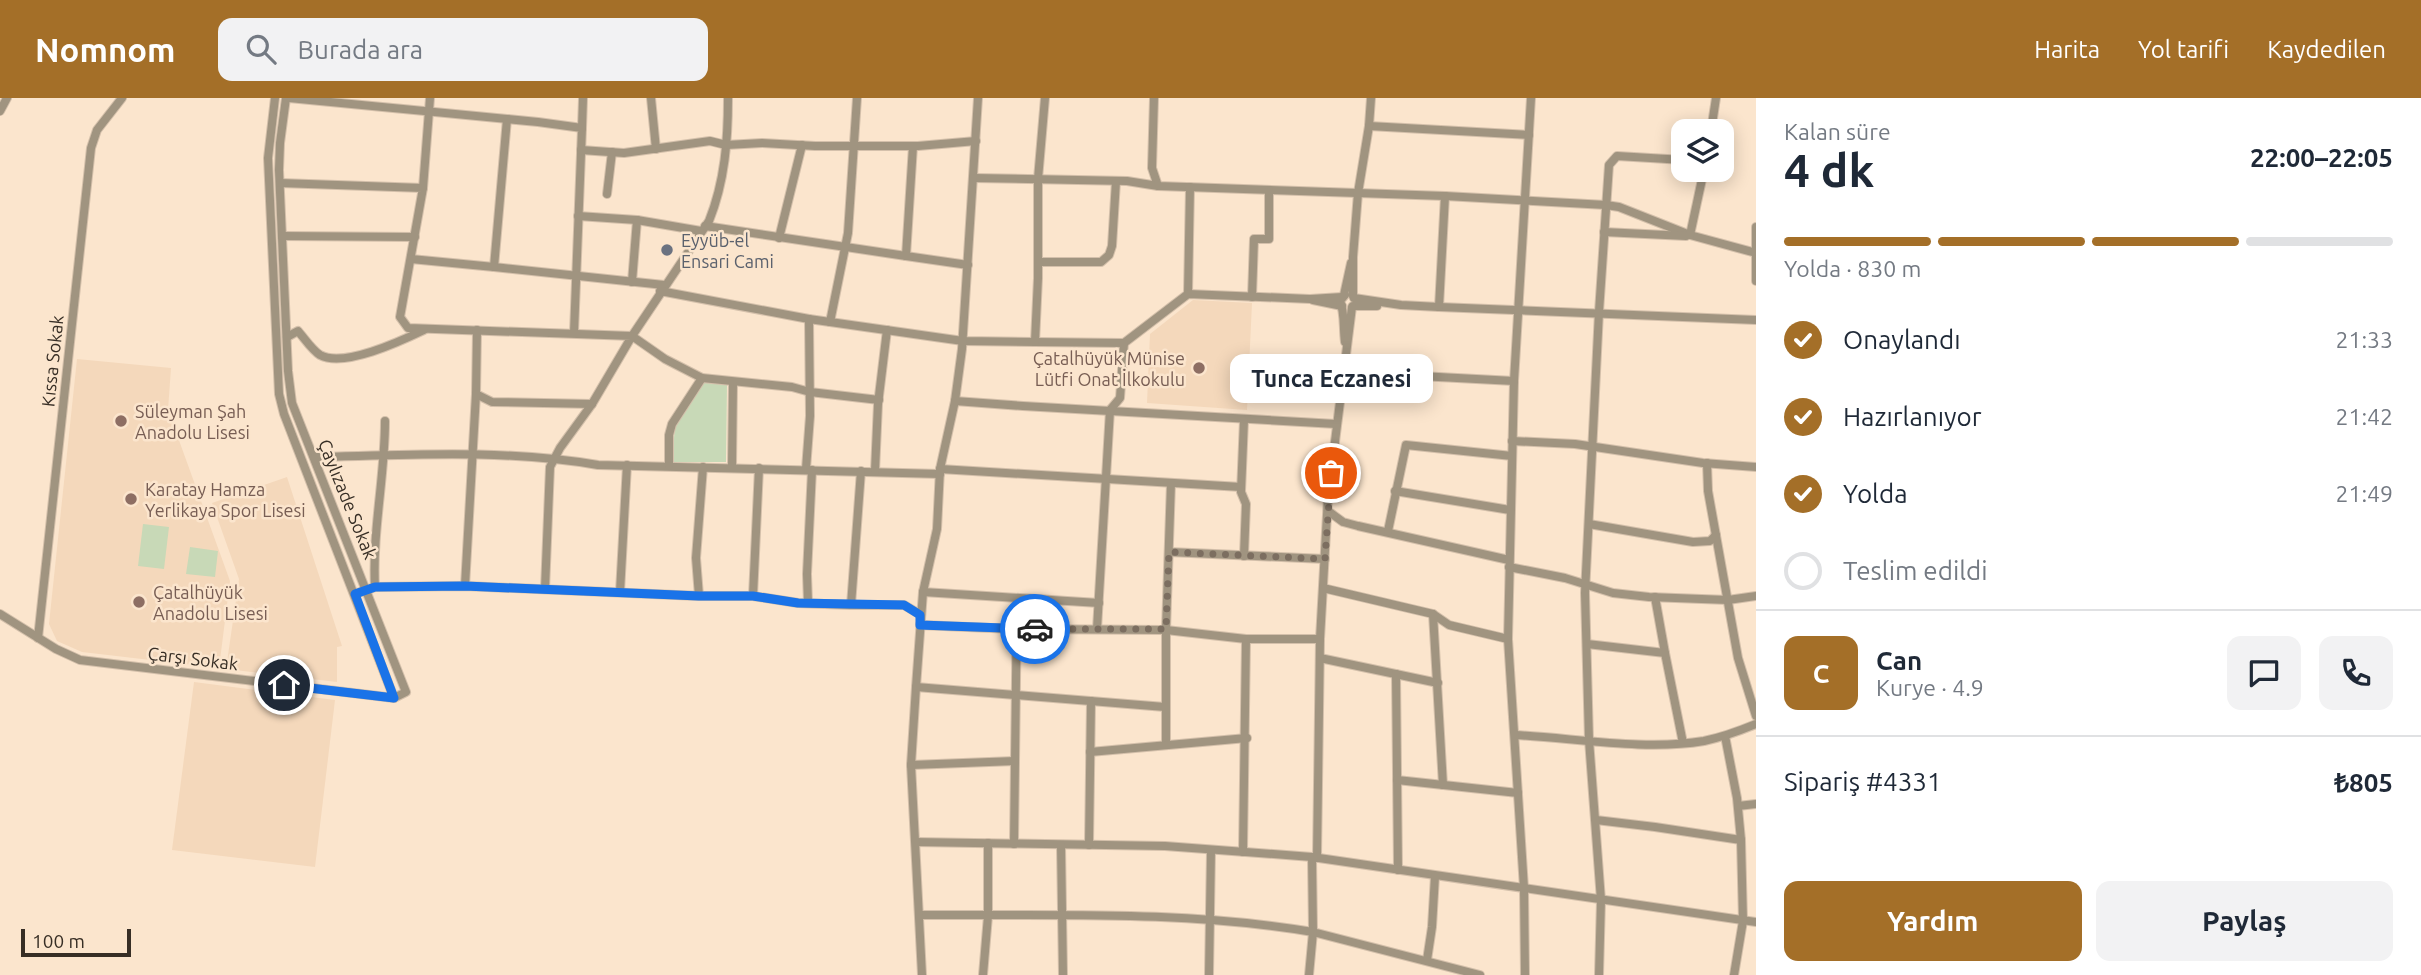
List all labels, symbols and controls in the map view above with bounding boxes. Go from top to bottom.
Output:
search box [218,18,708,81]
icon: search [242,30,280,68]
text: Nomnom [35,31,176,68]
text: Burada ara [298,35,423,64]
text: Harita [2034,36,2100,63]
text: Yol tarifi [2138,36,2229,63]
text: Kaydedilen [2267,36,2386,63]
map controls [1671,119,1734,182]
button: layers [1671,119,1734,182]
text: Kalan süre [1784,119,1891,144]
text: 22:00–22:05 [2250,143,2393,172]
text: 4 dk [1784,144,1874,196]
place label: Eyyüb-el Ensari Cami [681,230,774,271]
marker: Eyyüb-el Ensari Cami [659,242,675,258]
text: Yolda · 830 m [1784,256,1921,281]
street label: Kıssa Sokak [37,314,67,408]
icon: check [1784,321,1822,359]
text: Onaylandı [1843,325,1961,354]
text: 21:33 [2335,327,2393,352]
place label: Çatalhüyük Münise Lütfi Onat İlkokulu [1033,348,1185,389]
callout: Tunca Eczanesi [1230,354,1432,403]
marker: Çatalhüyük Münise Lütfi Onat İlkokulu [1191,360,1207,376]
text: Tunca Eczanesi [1251,366,1412,391]
icon: check [1784,398,1822,436]
place label: Süleyman Şah Anadolu Lisesi [135,401,250,442]
text: Hazırlanıyor [1843,402,1982,431]
text: 21:42 [2335,404,2393,429]
marker: Süleyman Şah Anadolu Lisesi [113,413,129,429]
street label: Çaylızade Sokak [315,436,381,562]
pin [1301,443,1361,503]
icon: bag [1312,454,1350,492]
icon: check [1784,475,1822,513]
place label: Karatay Hamza Yerlikaya Spor Lisesi [145,479,306,520]
text: Yolda [1843,479,1908,508]
text: 21:49 [2335,481,2393,506]
marker: Karatay Hamza Yerlikaya Spor Lisesi [123,491,139,507]
text: Teslim edildi [1843,556,1988,585]
place label: Çatalhüyük Anadolu Lisesi [153,582,268,623]
marker: Çatalhüyük Anadolu Lisesi [131,594,147,610]
courier [1000,594,1070,664]
icon: car [1016,610,1054,648]
button: chat [2227,636,2301,710]
button: phone [2319,636,2393,710]
street label: Çarşı Sokak [147,643,239,673]
text: Can [1876,646,1922,675]
pin [254,655,314,715]
text: C [1813,659,1829,688]
icon: home [265,666,303,704]
text: Kurye · 4.9 [1876,675,1984,700]
text: Sipariş #4331 [1784,767,1942,796]
text: ₺805 [2334,768,2393,797]
button: Yardım [1784,881,2082,961]
button: Paylaş [2096,881,2393,961]
scale bar [21,926,131,958]
text: 100 m [32,930,85,952]

